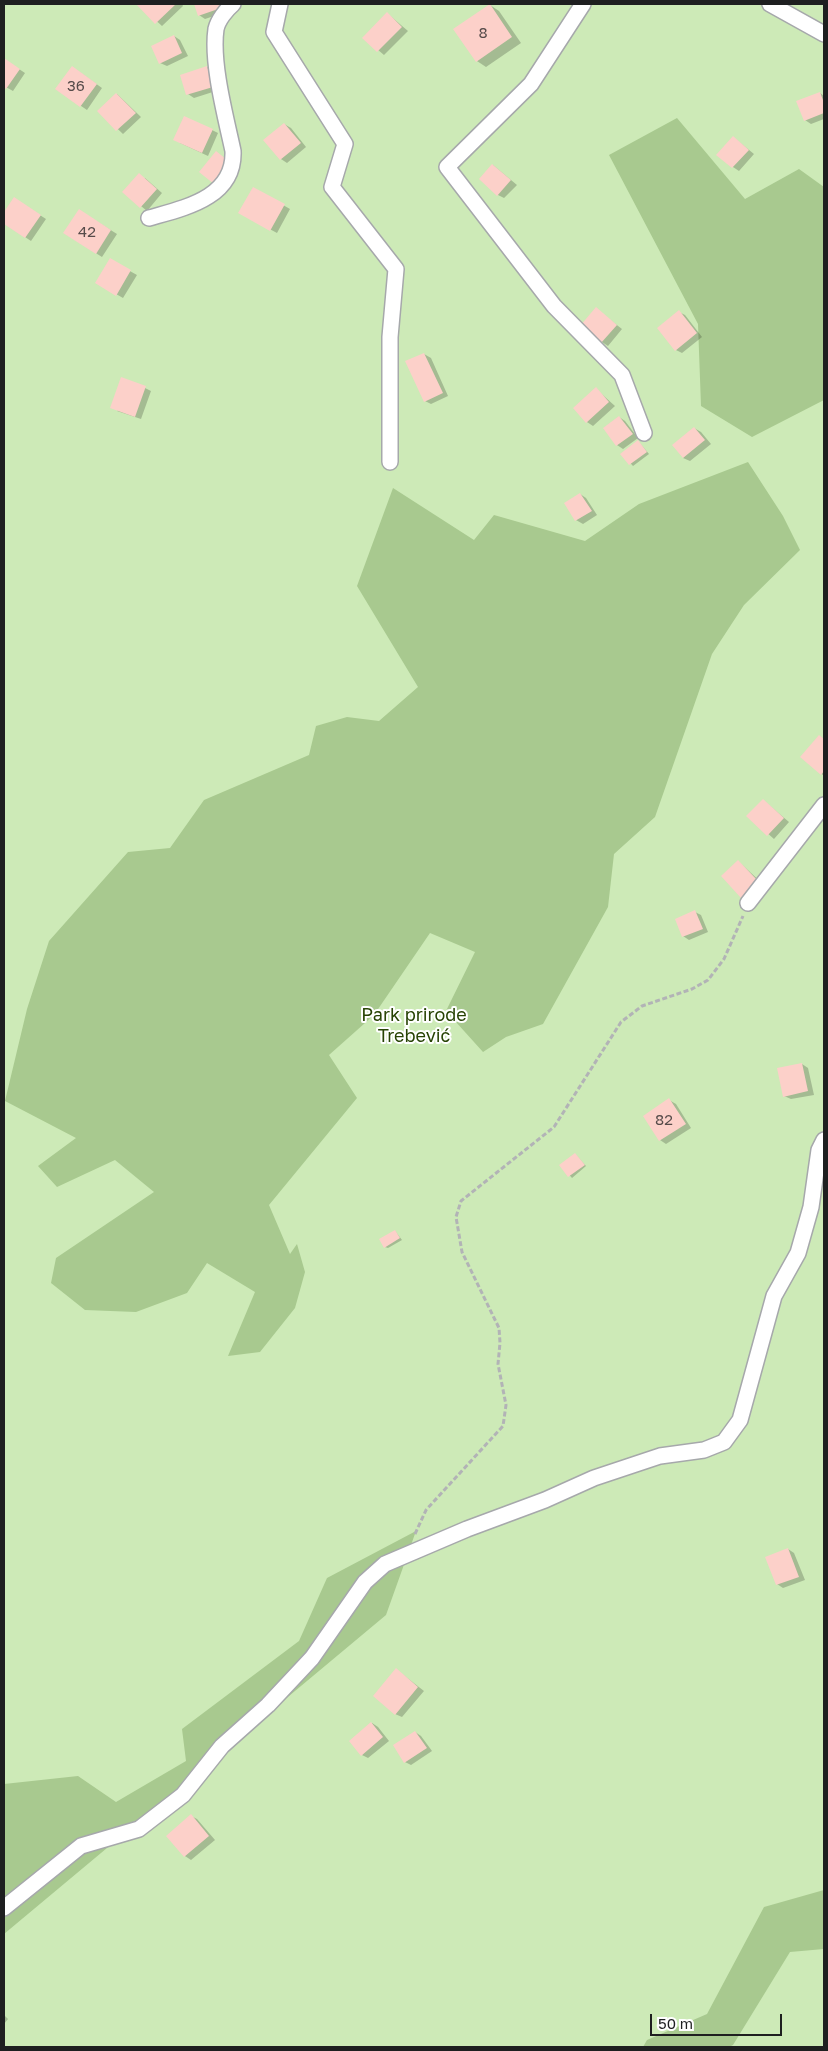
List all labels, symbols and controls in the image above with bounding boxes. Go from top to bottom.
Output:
house number: 8 [478,24,488,42]
house number: 36 [67,77,85,95]
house number: 42 [78,223,96,241]
park label: Park prirode Trebević [361,1004,467,1046]
house number: 82 [655,1111,673,1129]
scale bar [653,2004,786,2036]
text: 50 m [658,2014,693,2032]

